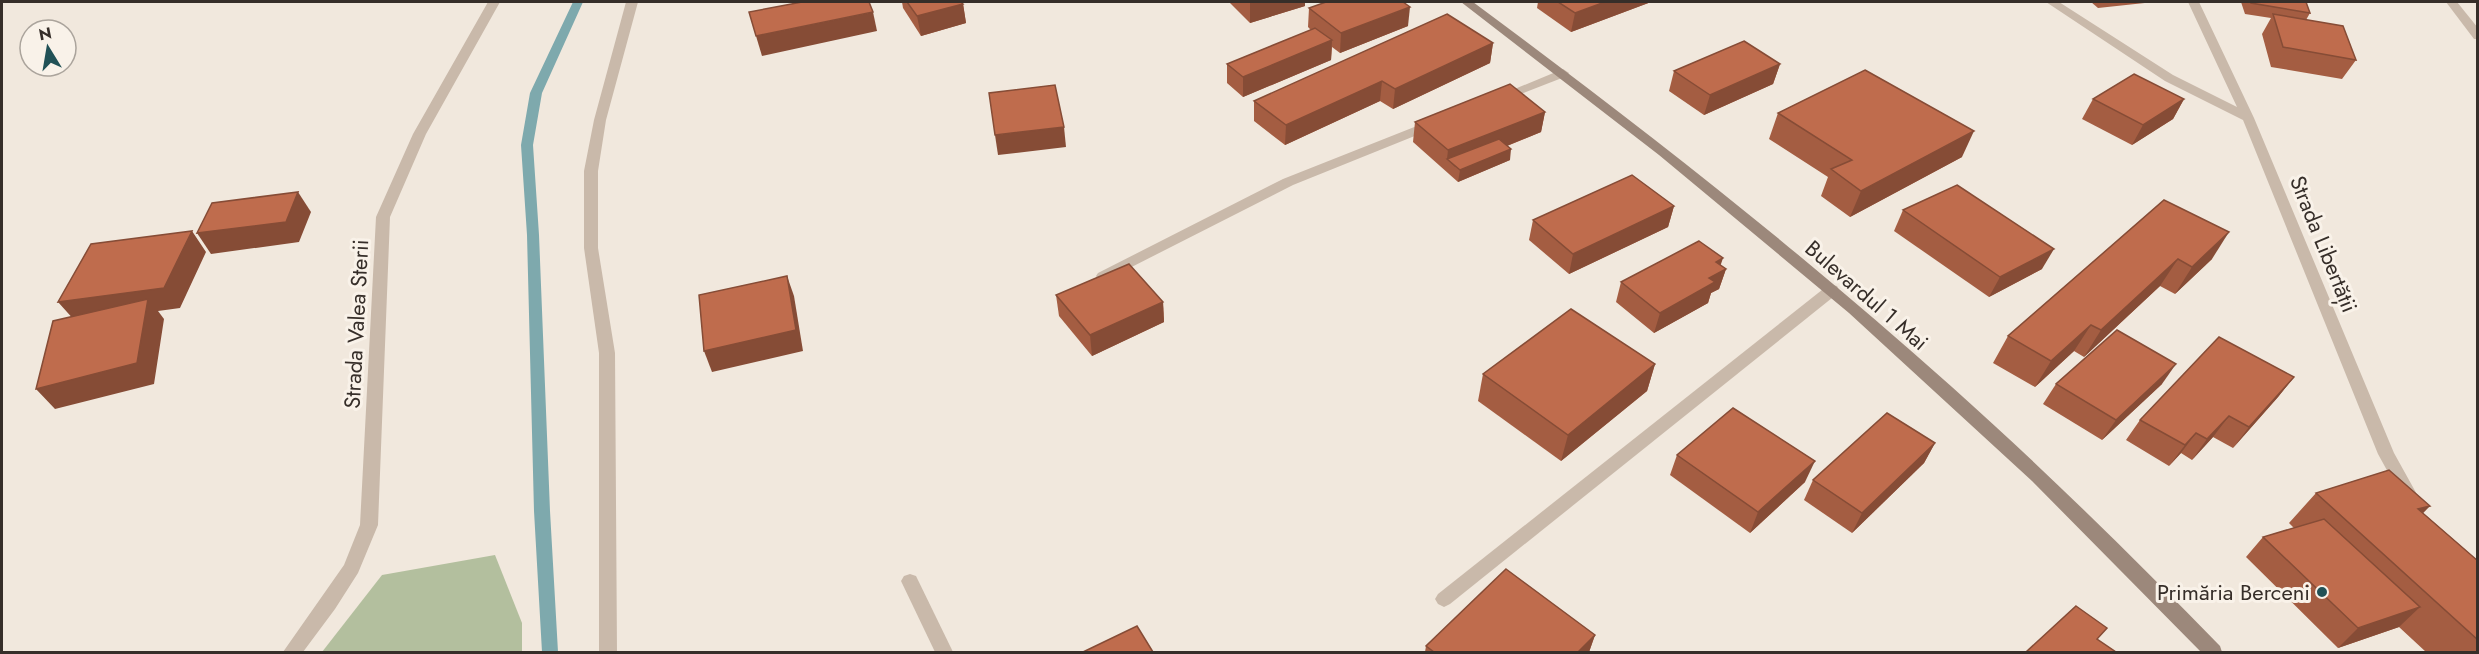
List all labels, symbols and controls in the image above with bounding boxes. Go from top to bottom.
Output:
north arrow [18,18,78,78]
text: N [37,21,54,46]
street label: Strada Libertății [2282,171,2366,317]
street label: Bulevardul 1 Mai [1798,232,1936,358]
street label: Strada Valea Sterii [336,239,376,409]
place label: Primăria Berceni [2157,576,2310,608]
marker: Primăria Berceni [2315,585,2329,599]

